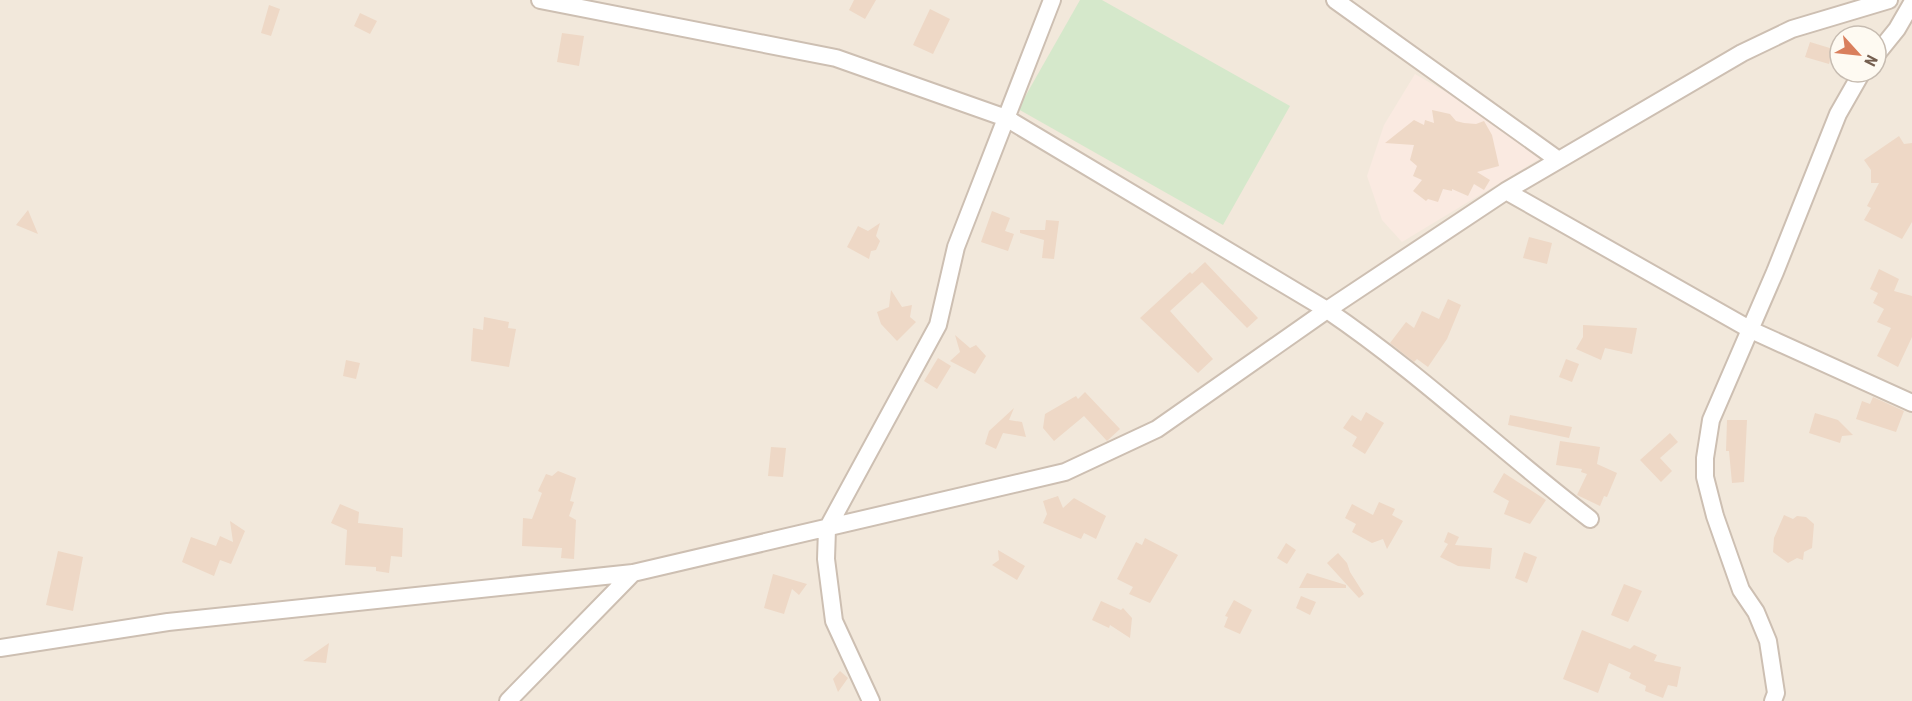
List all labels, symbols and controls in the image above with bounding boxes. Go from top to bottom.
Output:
north arrow [1828,24,1888,84]
text: N [1860,52,1882,69]

